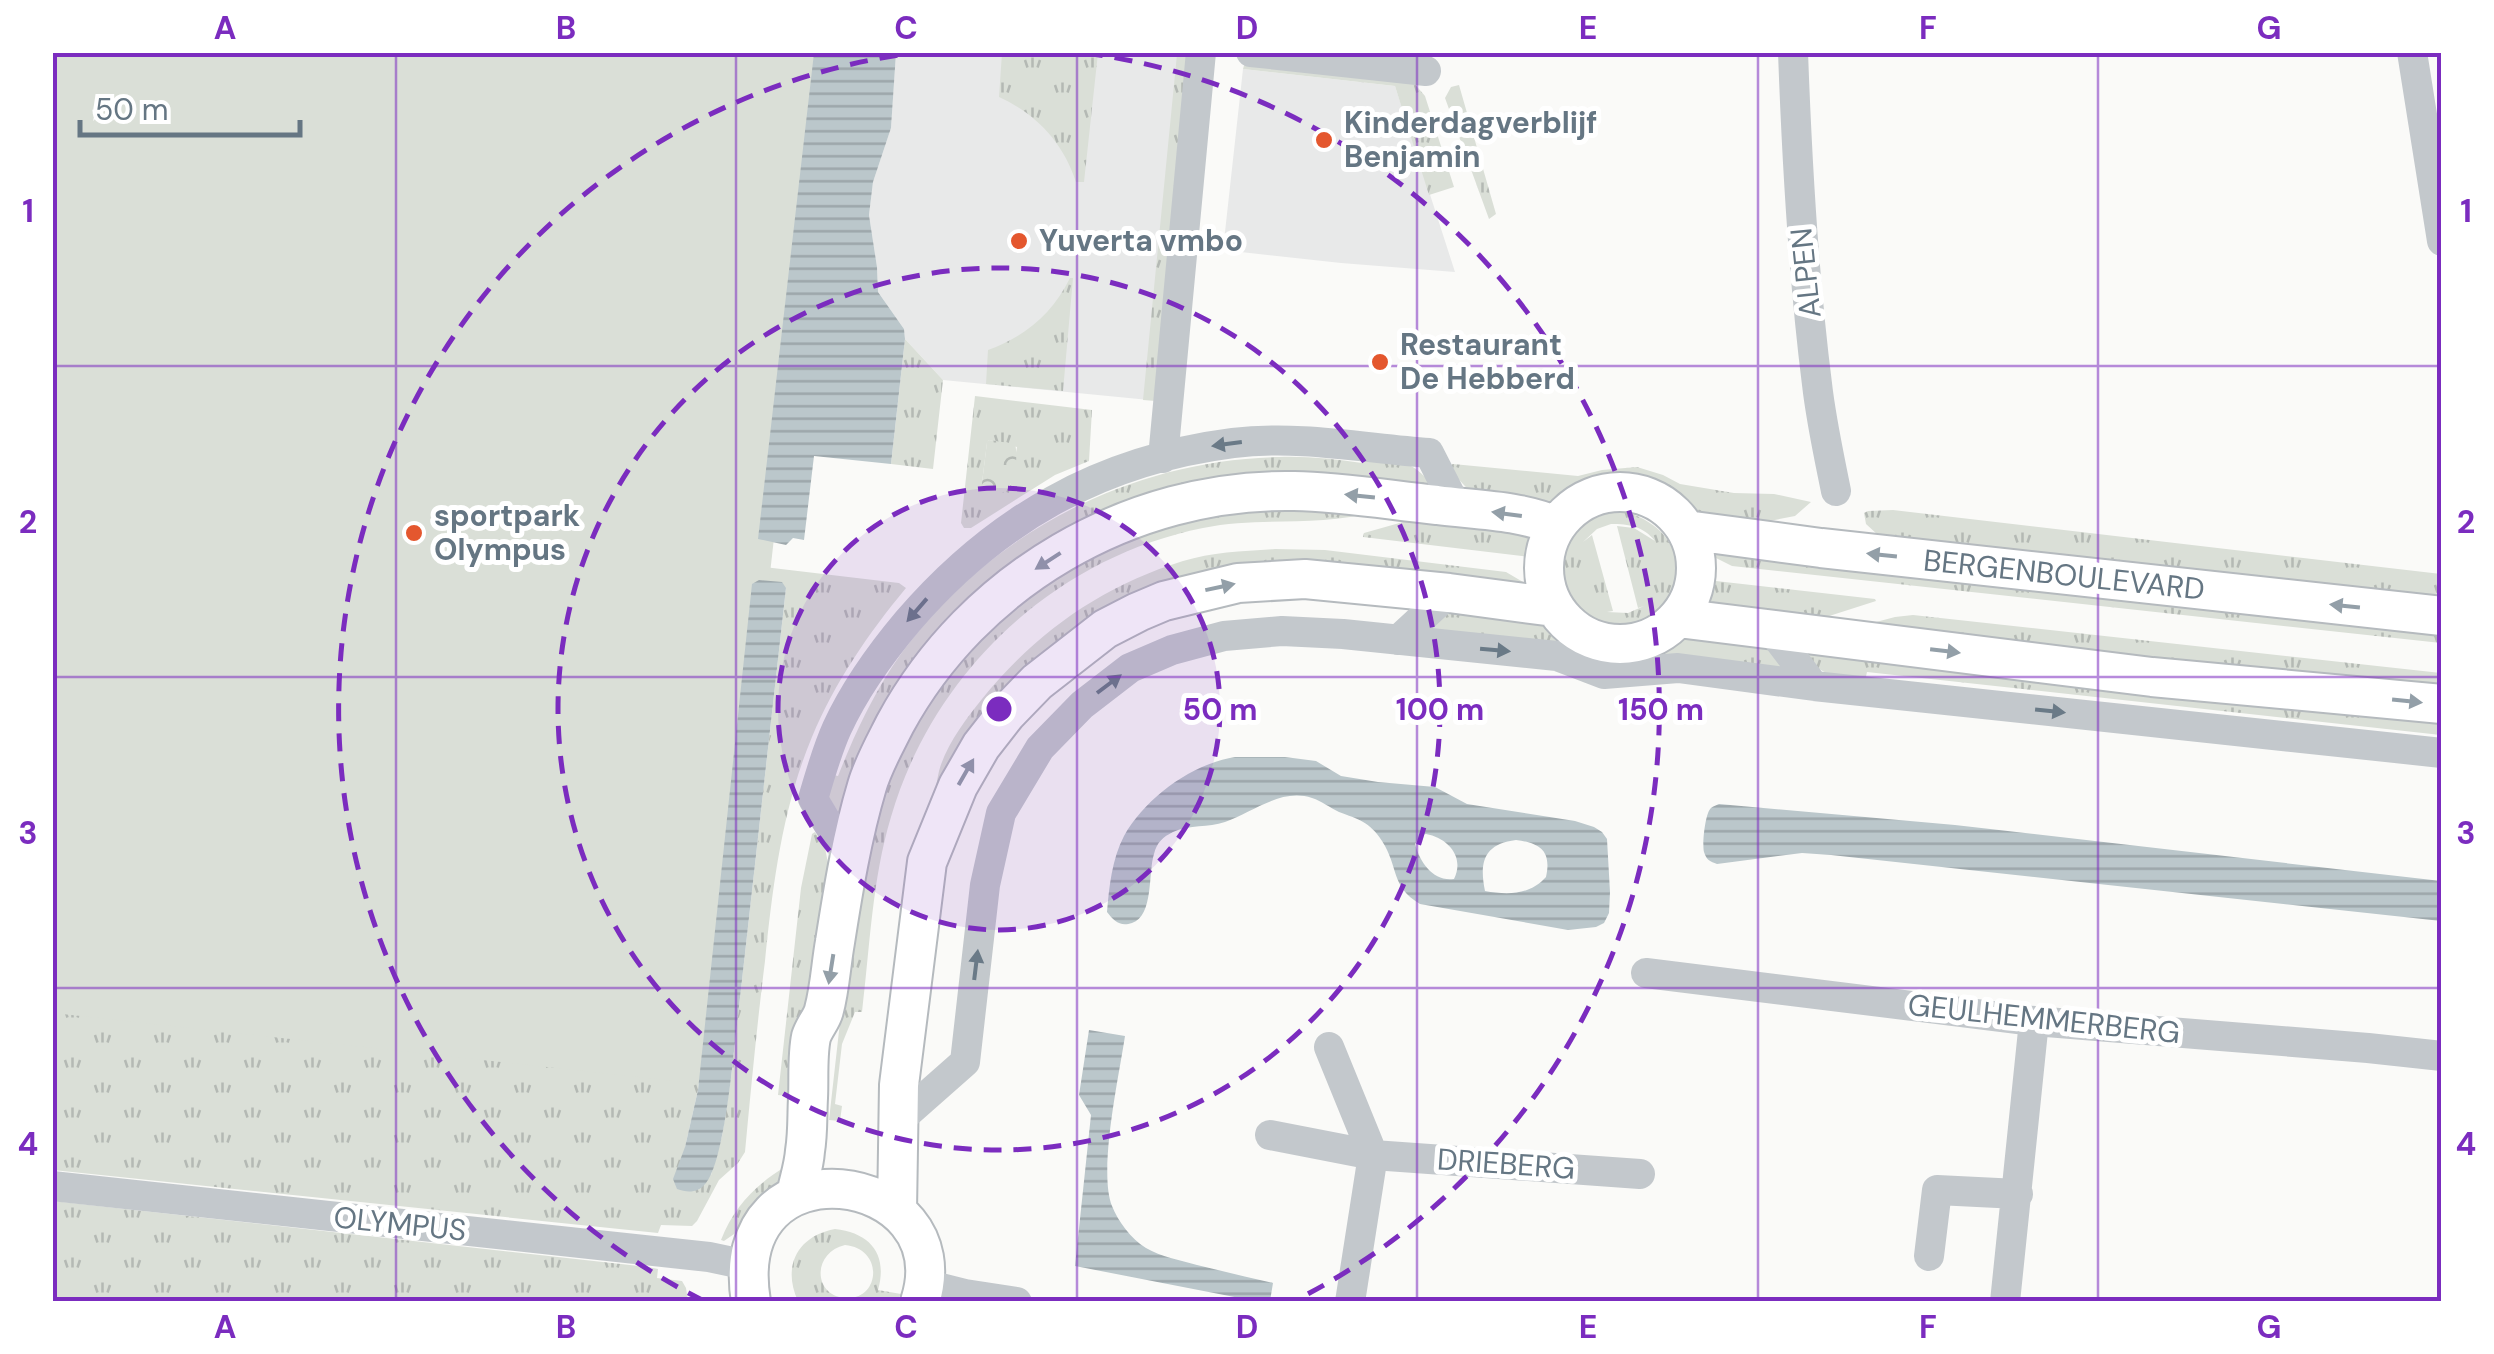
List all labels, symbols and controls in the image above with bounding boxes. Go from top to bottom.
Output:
text: A [214,7,236,49]
text: B [556,7,576,49]
text: C [894,7,918,49]
text: D [1236,7,1258,49]
text: E [1579,7,1597,49]
text: F [1919,7,1937,49]
text: G [2257,7,2281,49]
scale bar [80,75,300,137]
text: 50 m [95,90,169,129]
place label: Kinderdagverblijf Benjamin [1344,103,1597,176]
marker: Kinderdagverblijf Benjamin [1313,129,1335,151]
text: 1 [22,190,34,232]
text: 1 [2460,190,2472,232]
place label: Yuverta vmbo [1039,221,1243,260]
street label: ALPEN [1781,226,1830,320]
marker: Yuverta vmbo [1008,230,1030,252]
place label: Restaurant De Hebberd [1400,325,1575,398]
marker: Restaurant De Hebberd [1369,351,1391,373]
one-way arrow [1211,437,1243,453]
one-way arrow [1343,488,1375,504]
place label: sportpark Olympus [434,496,580,569]
text: 2 [19,501,37,543]
text: 2 [2457,501,2475,543]
one-way arrow [1491,506,1522,522]
marker: sportpark Olympus [403,522,425,544]
street label: BERGENBOULEVARD [1922,540,2207,609]
one-way arrow [1866,547,1898,563]
one-way arrow [1035,551,1062,569]
one-way arrow [1205,579,1236,595]
one-way arrow [2328,597,2360,613]
one-way arrow [907,598,929,623]
one-way arrow [1480,642,1512,658]
one-way arrow [1930,643,1962,659]
one-way arrow [1097,674,1122,695]
text: 50 m [1182,690,1258,729]
text: 100 m [1396,690,1484,729]
text: 150 m [1618,690,1704,729]
centre of rings [981,691,1017,727]
one-way arrow [2392,693,2424,709]
one-way arrow [2035,703,2067,719]
one-way arrow [957,758,974,787]
text: 3 [18,812,38,854]
text: 3 [2456,812,2476,854]
one-way arrow [968,949,984,981]
one-way arrow [822,954,838,985]
street label: GEULHEMMERBERG [1906,985,2182,1052]
text: 4 [18,1123,38,1165]
text: 4 [2456,1123,2476,1165]
street label: DRIEBERG [1436,1139,1576,1188]
street label: OLYMPUS [332,1197,468,1250]
text: A [214,1306,236,1348]
text: B [556,1306,576,1348]
text: C [894,1306,918,1348]
text: D [1236,1306,1258,1348]
text: E [1579,1306,1597,1348]
text: F [1919,1306,1937,1348]
text: G [2257,1306,2281,1348]

